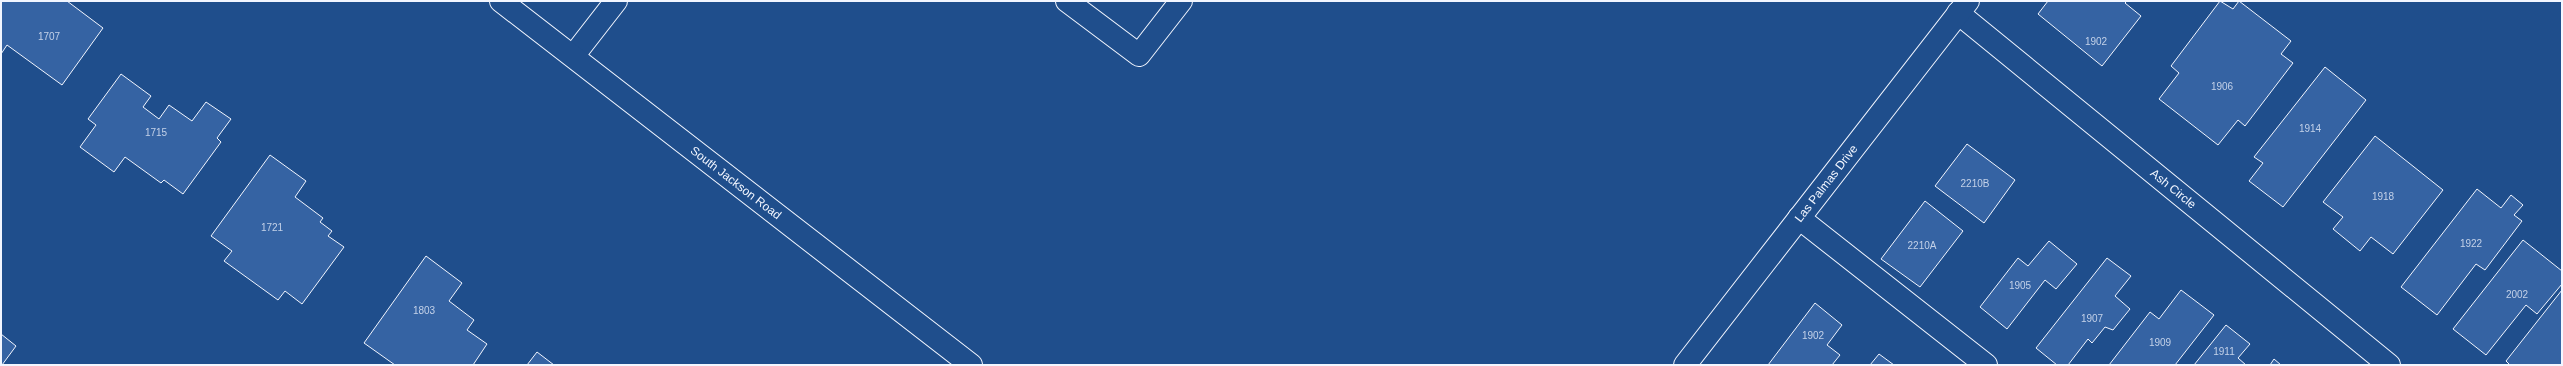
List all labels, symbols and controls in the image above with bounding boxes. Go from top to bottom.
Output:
house number: 1707 [38,31,61,42]
house number: 1902 [2085,36,2108,47]
house number: 1906 [2211,81,2234,92]
house number: 1914 [2299,123,2322,134]
house number: 1715 [145,127,168,138]
street label: Las Palmas Drive [1792,142,1861,225]
street label: South Jackson Road [688,143,784,222]
street label: Ash Circle [2148,166,2199,212]
house number: 2210B [1961,178,1990,189]
house number: 1918 [2372,191,2395,202]
house number: 1721 [261,222,284,233]
house number: 1922 [2460,238,2483,249]
house number: 2210A [1908,240,1937,251]
house number: 1905 [2009,280,2032,291]
house number: 2002 [2506,289,2529,300]
house number: 1803 [413,305,436,316]
house number: 1907 [2081,313,2104,324]
house number: 1902 [1802,330,1825,341]
house number: 1909 [2149,337,2172,348]
house number: 1911 [2213,346,2235,357]

